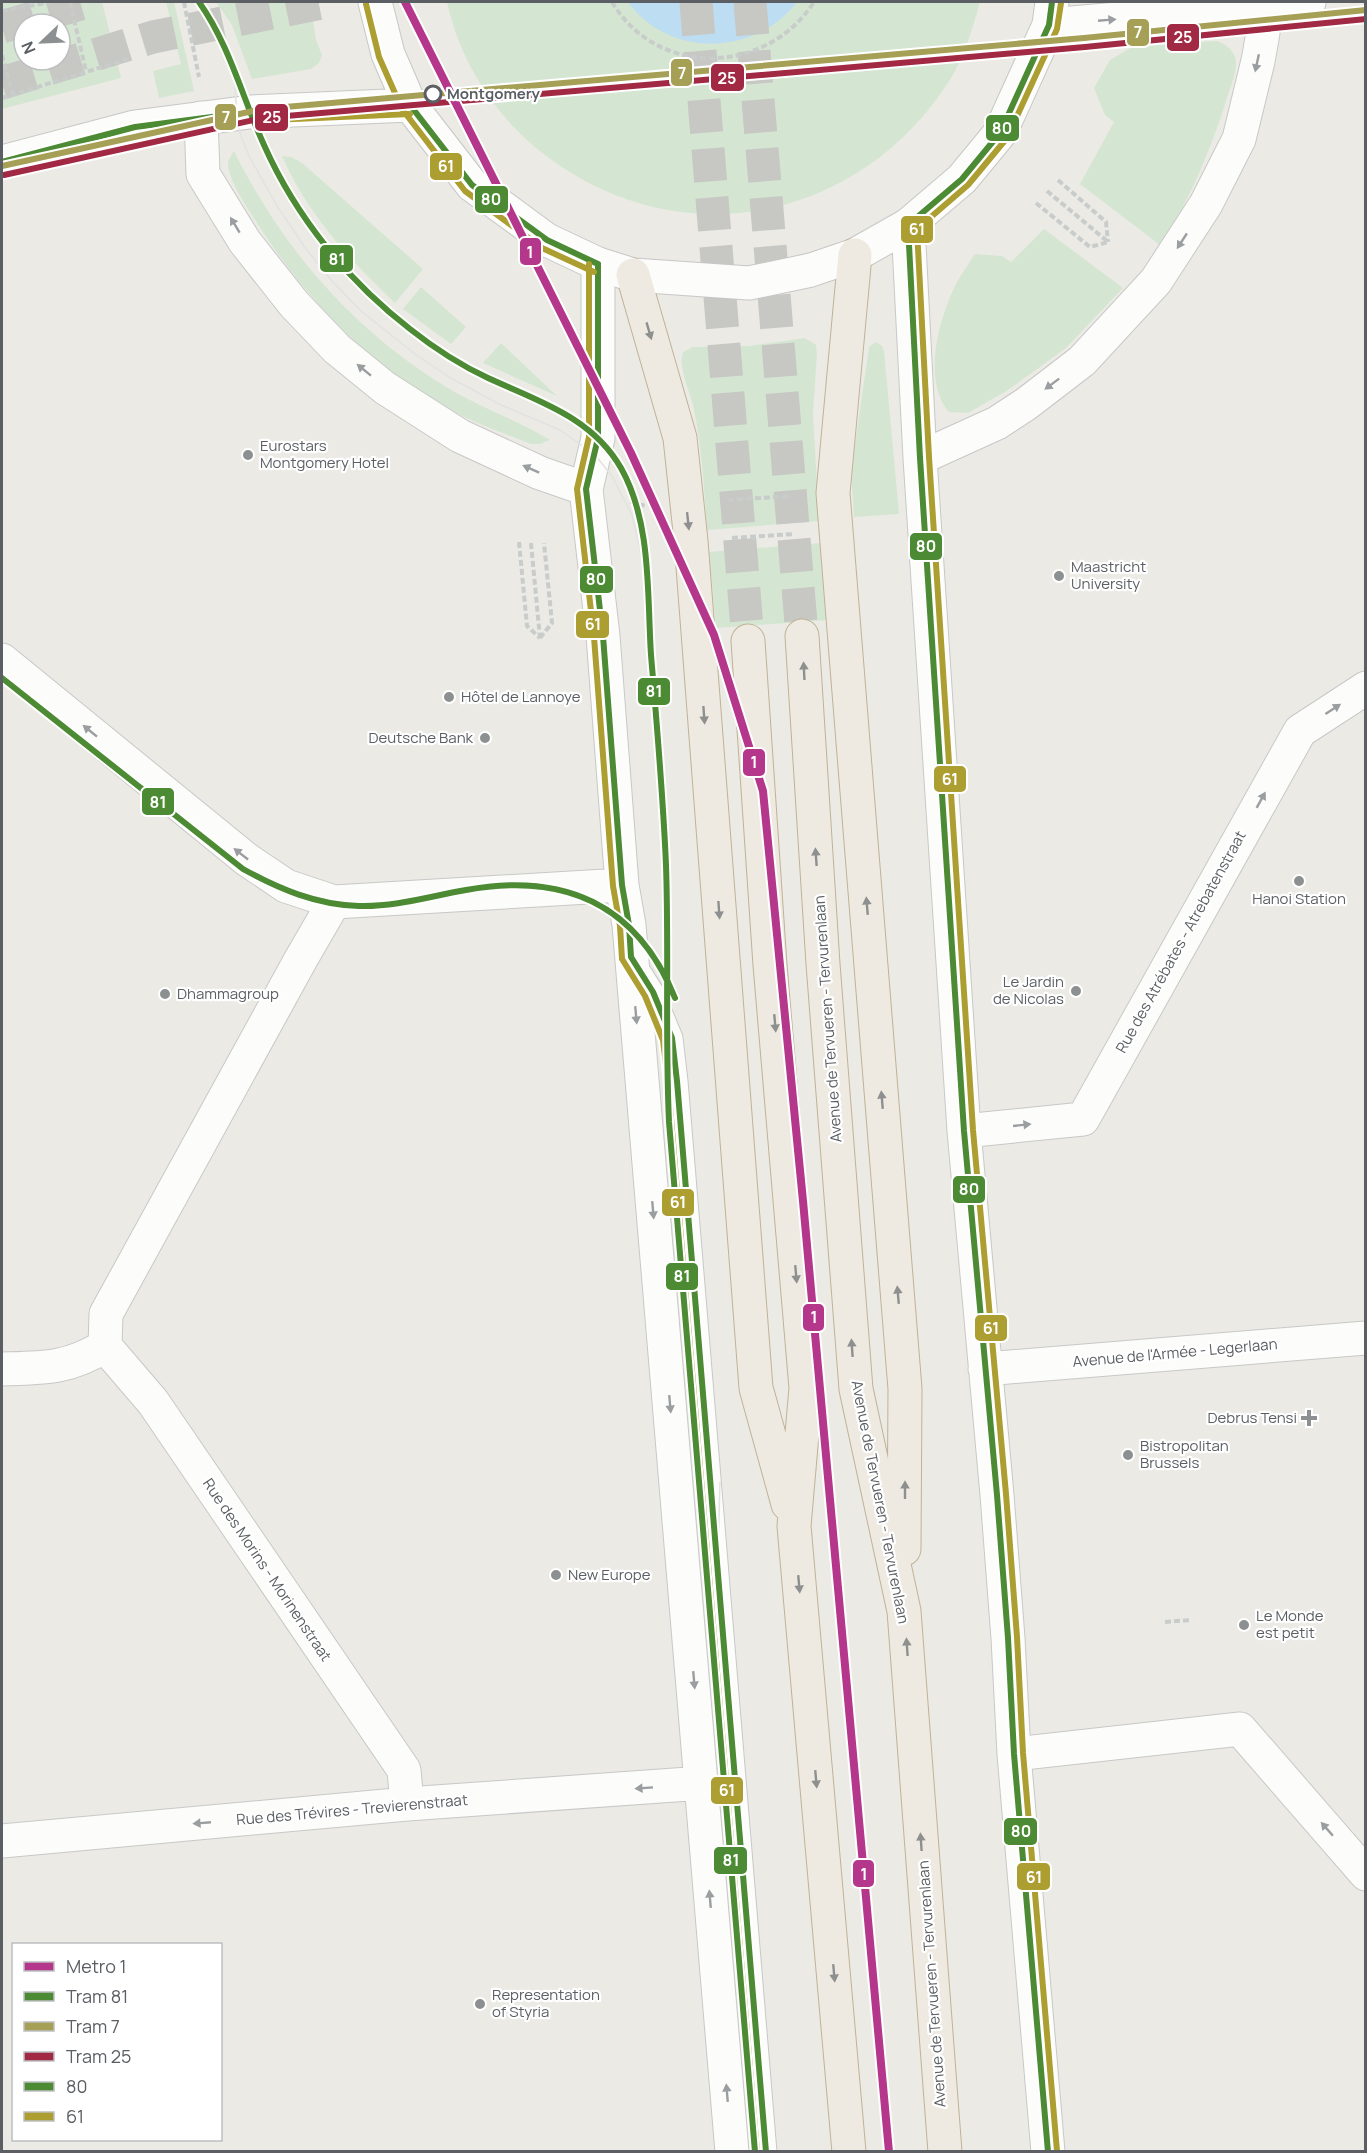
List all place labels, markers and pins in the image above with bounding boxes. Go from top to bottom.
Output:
place label: Montgomery [447,83,541,104]
marker: Montgomery [424,85,442,103]
place label: Eurostars Montgomery Hotel [260,435,389,473]
marker: Eurostars Montgomery Hotel [241,448,255,462]
place label: Maastricht University [1071,556,1146,594]
marker: Maastricht University [1052,569,1066,583]
place label: Hôtel de Lannoye [461,686,581,707]
marker: Hôtel de Lannoye [442,690,456,704]
place label: Deutsche Bank [369,727,474,748]
marker: Deutsche Bank [478,731,492,745]
marker: Hanoi Station [1292,874,1306,888]
place label: Hanoi Station [1252,888,1346,909]
place label: Le Jardin de Nicolas [993,971,1064,1009]
place label: Dhammagroup [177,983,279,1004]
marker: Le Jardin de Nicolas [1069,984,1083,998]
marker: Dhammagroup [158,987,172,1001]
place label: Debrus Tensi [1208,1407,1297,1428]
marker: Debrus Tensi [1302,1411,1316,1425]
place label: Bistropolitan Brussels [1140,1435,1229,1473]
marker: Bistropolitan Brussels [1121,1448,1135,1462]
place label: New Europe [568,1564,651,1585]
marker: New Europe [549,1568,563,1582]
place label: Le Monde est petit [1256,1605,1324,1643]
marker: Le Monde est petit [1237,1618,1251,1632]
place label: Representation of Styria [492,1984,600,2022]
marker: Representation of Styria [473,1997,487,2011]

